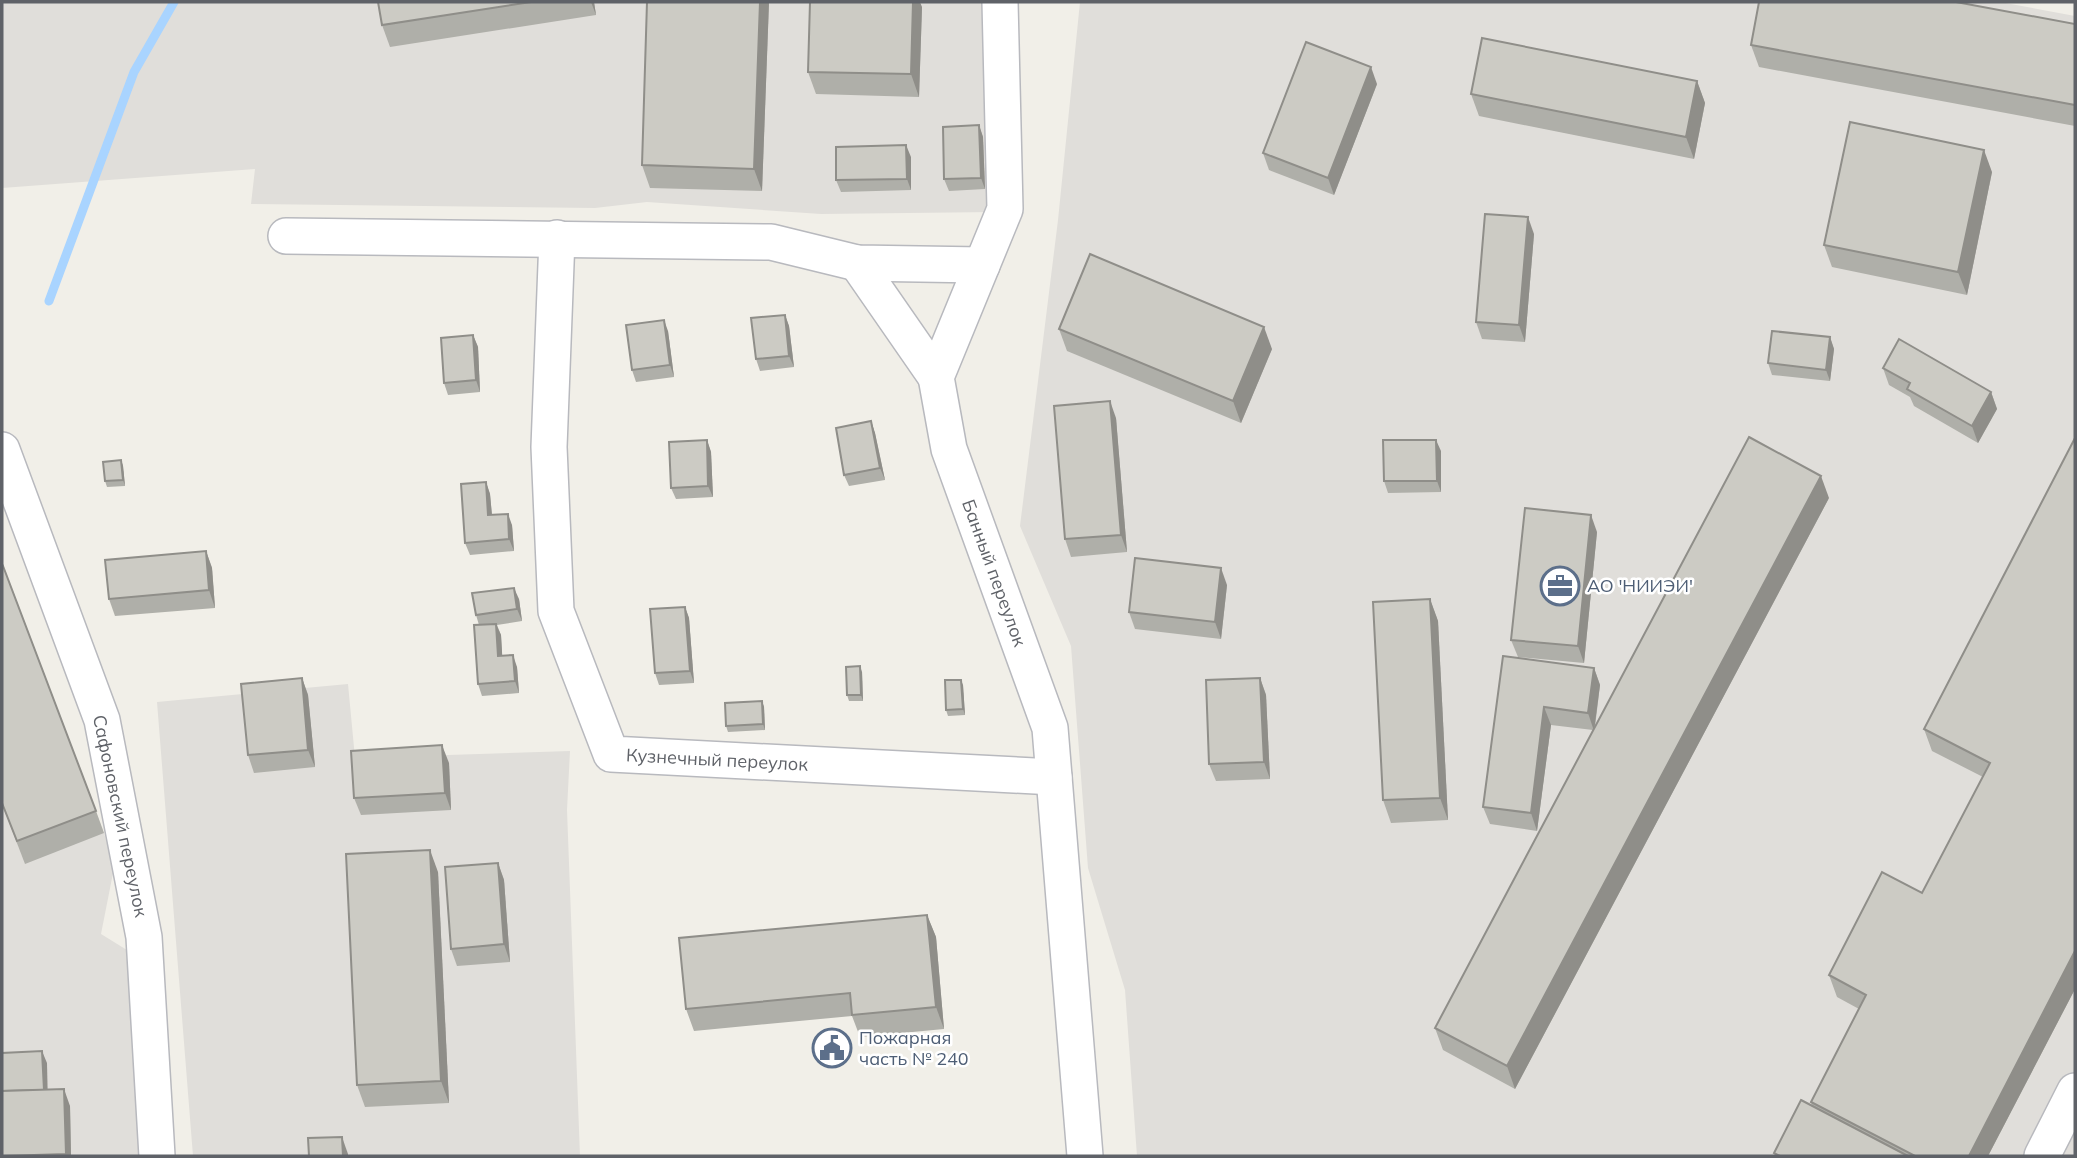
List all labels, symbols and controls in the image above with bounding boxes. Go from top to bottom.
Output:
street label: Банный переулок [957,496,1032,650]
office icon: АО 'НИИЭИ' [1539,565,1581,607]
place label: АО 'НИИЭИ' [1587,574,1693,597]
street label: Сафоновский переулок [88,713,153,919]
street label: Кузнечный переулок [625,743,809,776]
place label: Пожарная часть № 240 [859,1026,969,1070]
public building icon: Пожарная часть № 240 [811,1027,853,1069]

